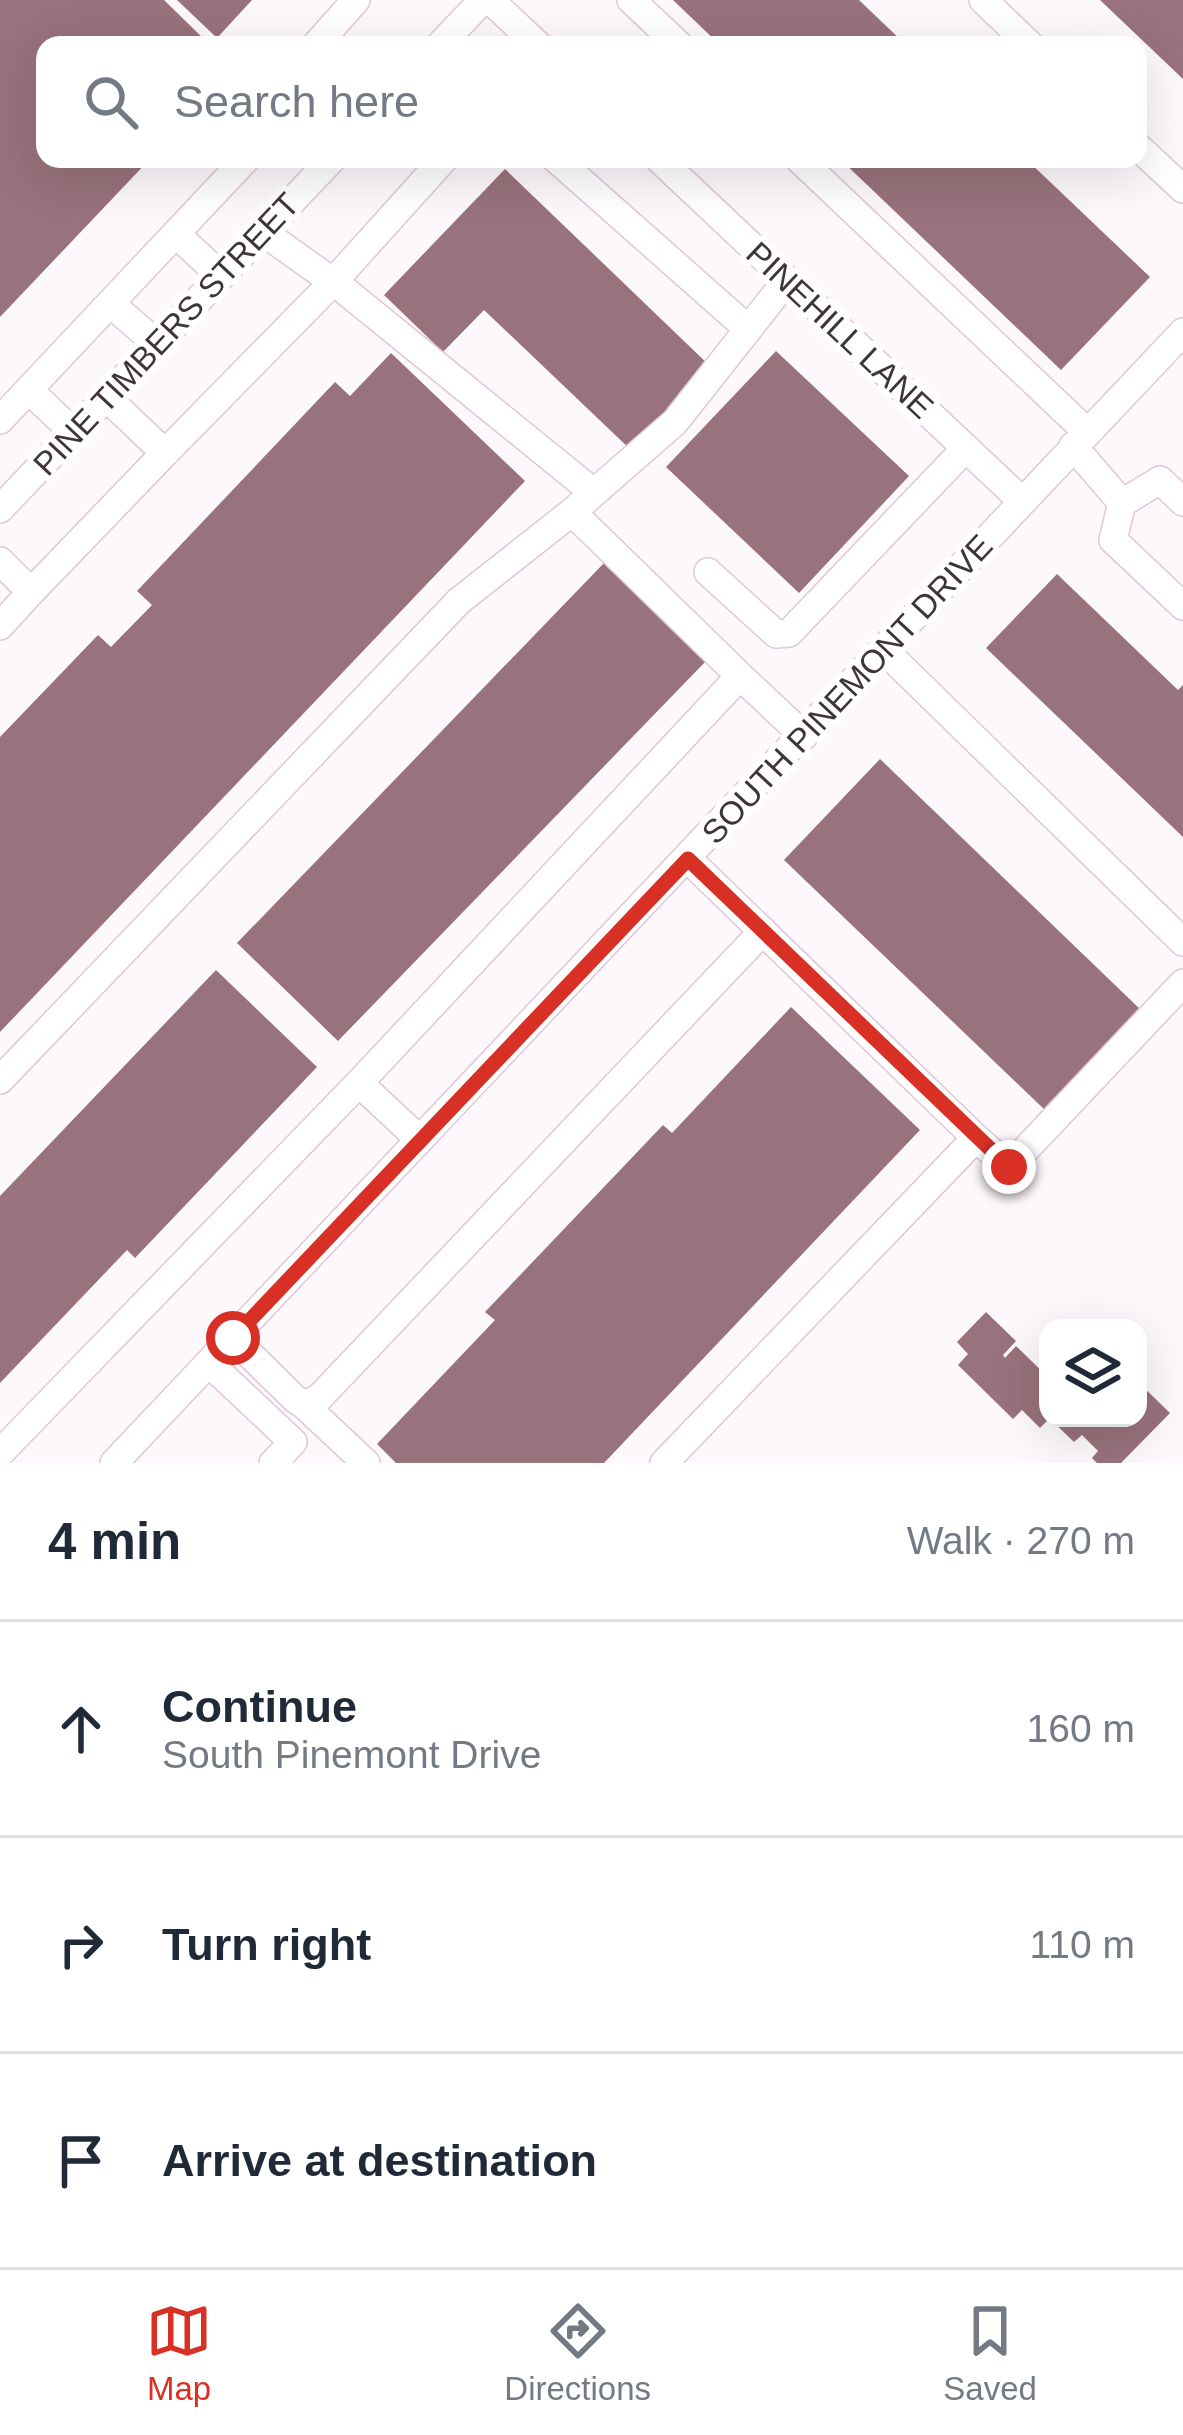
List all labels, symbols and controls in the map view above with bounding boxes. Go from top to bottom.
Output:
search box [36,36,1147,168]
icon: search [78,69,144,135]
text: Search here [174,76,419,127]
street label: PINE TIMBERS STREET [26,185,306,483]
street label: PINEHILL LANE [739,234,941,426]
street label: SOUTH PINEMONT DRIVE [694,527,1000,851]
route end [982,1140,1036,1194]
route start [206,1311,260,1365]
map controls [1039,1319,1147,1427]
button: layers [1039,1319,1147,1427]
text: 4 min [48,1513,181,1570]
text: Walk · 270 m [907,1519,1135,1562]
text: Continue [162,1681,357,1732]
icon: ahead [48,1696,114,1762]
text: 160 m [1027,1707,1135,1750]
text: South Pinemont Drive [162,1733,541,1776]
icon: right [48,1912,114,1978]
text: Turn right [162,1919,371,1970]
text: 110 m [1030,1923,1135,1966]
icon: arrive [48,2128,114,2194]
text: Arrive at destination [162,2135,597,2186]
tab: Map [146,2298,212,2408]
tab: Directions [504,2298,651,2408]
tab: Saved [943,2298,1037,2408]

